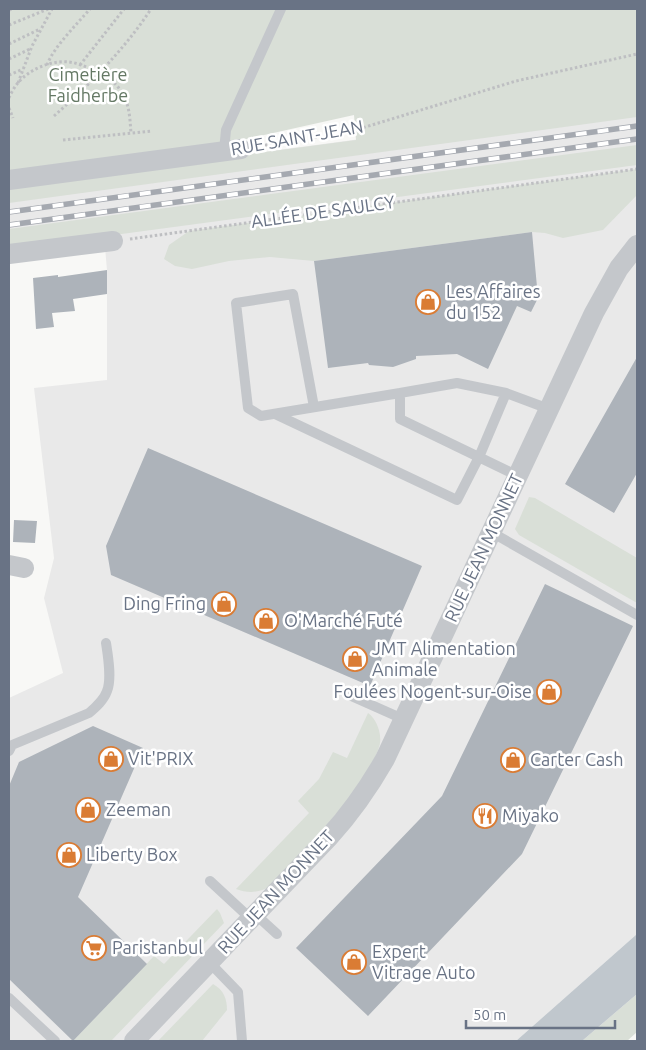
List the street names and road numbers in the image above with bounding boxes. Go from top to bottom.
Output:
street label: RUE SAINT-JEAN [229,116,365,159]
street label: ALLÉE DE SAULCY [250,190,397,231]
street label: RUE JEAN MONNET [440,470,526,625]
street label: RUE JEAN MONNET [213,826,337,957]

